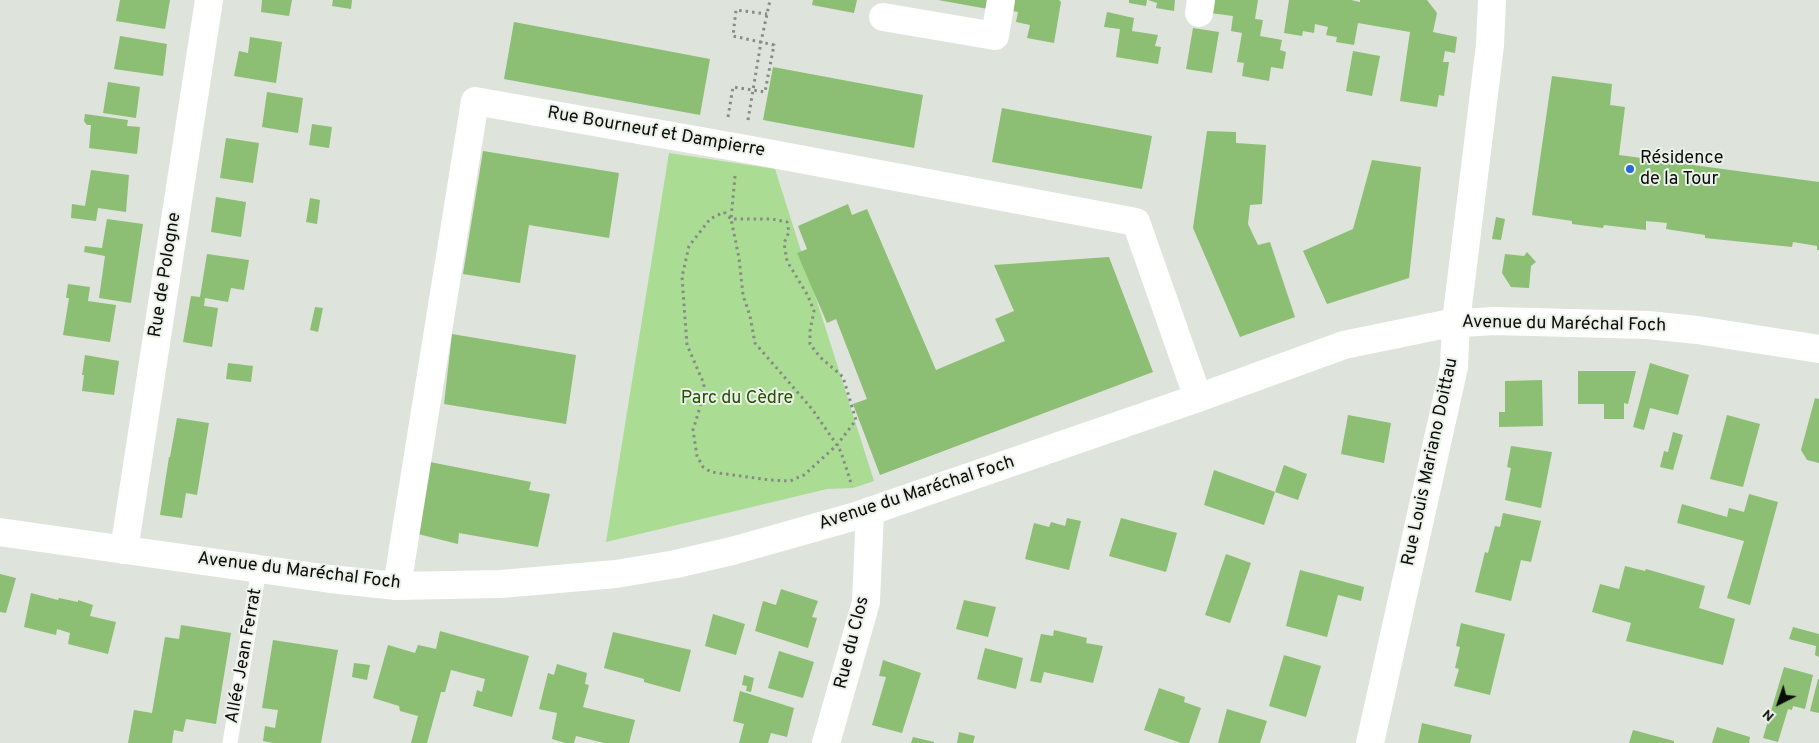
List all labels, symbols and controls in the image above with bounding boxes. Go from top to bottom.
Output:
street label: Rue Bourneuf et Dampierre [545,103,767,163]
place label: Résidence de la Tour [1640,148,1723,190]
marker: Résidence de la Tour [1624,163,1636,175]
street label: Rue de Pologne [145,211,187,339]
street label: Avenue du Maréchal Foch [1462,312,1666,338]
street label: Rue Louis Mariano Doittau [1398,356,1464,568]
park label: Parc du Cèdre [681,388,793,410]
street label: Avenue du Maréchal Foch [816,452,1018,536]
street label: Avenue du Maréchal Foch [196,549,402,595]
street label: Allée Jean Ferrat [222,587,268,725]
street label: Rue du Clos [831,594,875,692]
north arrow [1754,678,1804,728]
text: N [1759,705,1778,724]

